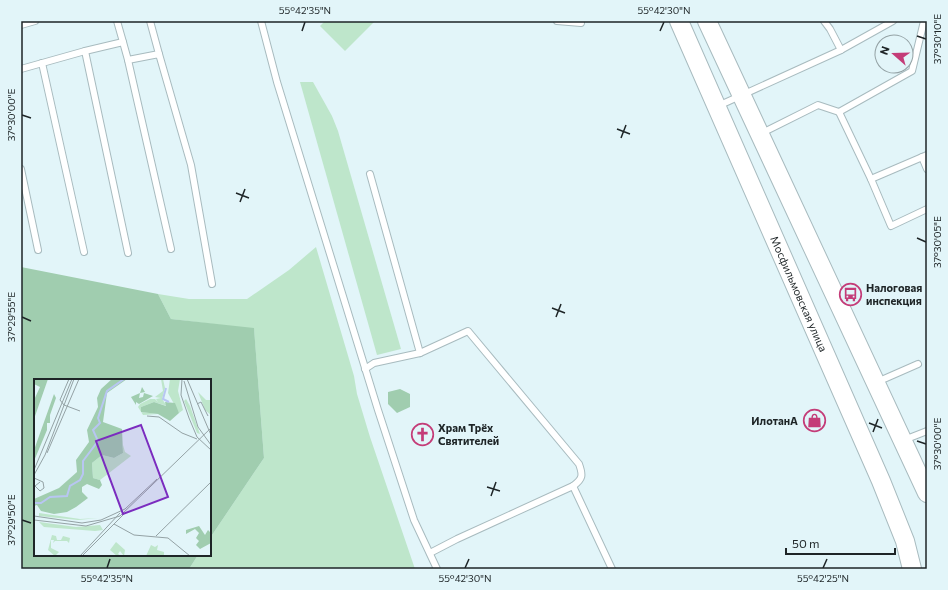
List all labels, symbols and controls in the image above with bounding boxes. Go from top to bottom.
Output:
text: 55°42'35"N [279,4,331,16]
text: 55°42'30"N [637,4,691,16]
text: 37°30'10"E [931,14,943,64]
north arrow [874,34,914,74]
text: N [877,44,892,57]
text: 37°30'00"E [5,89,17,141]
text: 37°30'05"E [931,216,943,268]
street label: Мосфильмовская улица [768,234,830,353]
bus stop icon: Налоговая инспекция [837,281,863,307]
place label: Налоговая инспекция [866,281,922,307]
text: 37°29'55"E [5,292,17,342]
inset map [34,379,211,556]
shop icon: ИлотанА [801,408,827,434]
place label: ИлотанА [751,414,798,427]
text: 37°30'00"E [931,418,943,470]
church icon: Храм Трёх Святителей [409,421,435,447]
place label: Храм Трёх Святителей [438,421,499,447]
text: 37°29'50"E [5,494,17,546]
scale bar [786,530,895,556]
text: 50 m [792,536,820,550]
text: 55°42'35"N [81,572,133,584]
text: 55°42'30"N [438,572,492,584]
text: 55°42'25"N [797,572,849,584]

